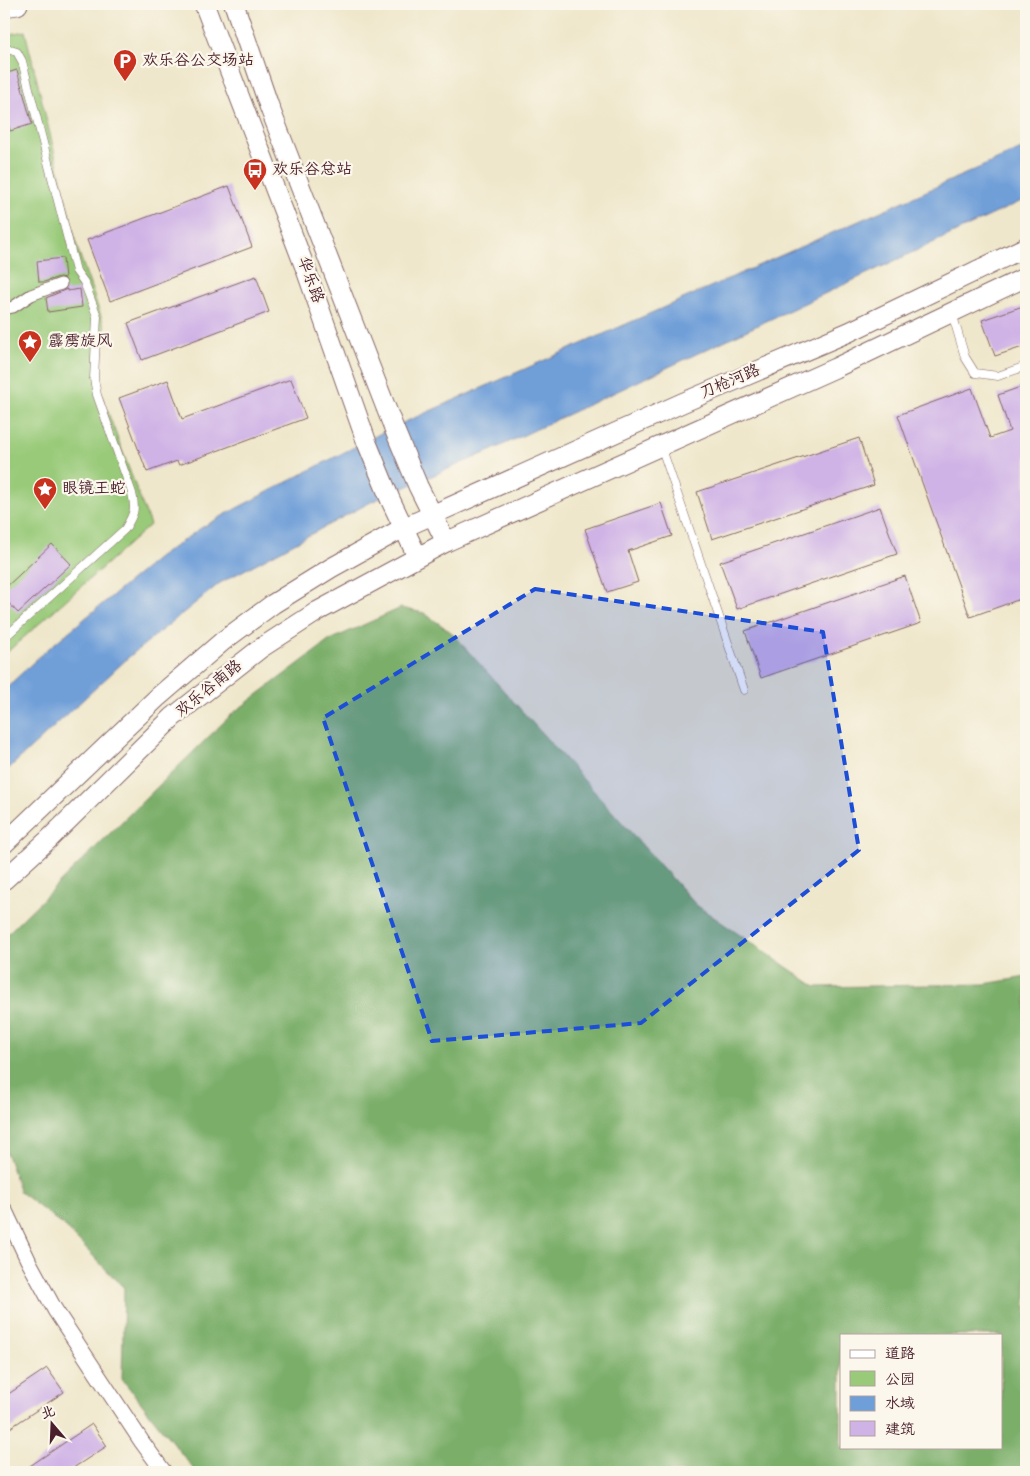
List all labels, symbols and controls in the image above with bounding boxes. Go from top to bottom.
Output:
parking icon: 欢乐谷公交场站 [112,48,138,82]
place label: 欢乐谷公交场站 [142,49,254,73]
bus stop icon: 欢乐谷总站 [242,157,268,191]
place label: 欢乐谷总站 [272,158,352,182]
street label: 华乐路 [291,253,329,307]
place icon: 霹雳旋风 [17,329,43,363]
place label: 霹雳旋风 [48,330,112,354]
street label: 刀枪河路 [696,358,764,406]
place icon: 眼镜王蛇 [32,476,58,510]
place label: 眼镜王蛇 [62,477,126,501]
street label: 欢乐谷南路 [170,654,248,724]
legend [840,1334,1002,1448]
text: 道路 [885,1343,915,1365]
text: 公园 [885,1369,915,1391]
text: 水域 [885,1393,915,1415]
north arrow [28,1398,78,1448]
text: 北 [38,1401,58,1425]
text: 建筑 [885,1419,915,1441]

